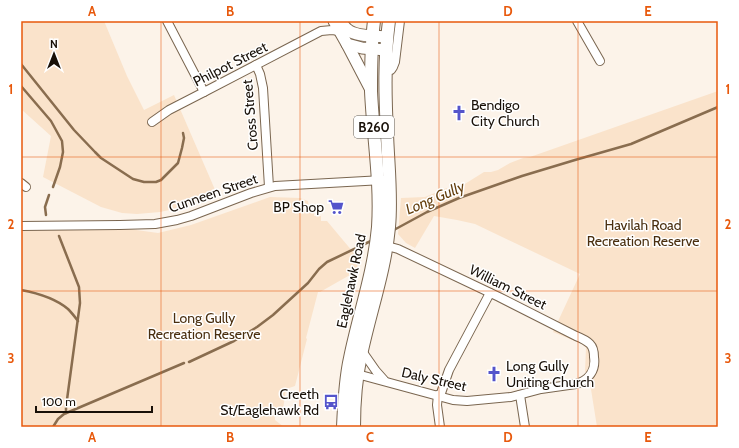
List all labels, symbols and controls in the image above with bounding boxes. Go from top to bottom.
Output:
text: A [88,3,97,19]
text: B [226,3,234,19]
text: C [366,3,374,19]
text: D [503,3,513,19]
text: E [644,3,652,19]
north arrow [34,34,74,74]
text: N [50,37,58,51]
street label: Philpot Street [190,37,270,90]
street label: Cross Street [238,78,262,151]
text: 1 [9,81,13,97]
text: 1 [726,81,730,97]
place label: Bendigo City Church [471,96,540,130]
church icon: Bendigo City Church [450,104,468,122]
road number: B260 [354,116,394,138]
street label: Cunneen Street [166,169,260,217]
water label: Long Gully [403,177,468,219]
place label: BP Shop [273,198,324,216]
supermarket icon: BP Shop [327,198,345,216]
text: 2 [8,216,15,232]
park label: Havilah Road Recreation Reserve [587,216,699,250]
text: 2 [725,216,732,232]
street label: Eaglehawk Road [332,232,370,330]
street label: William Street [466,261,550,314]
park label: Long Gully Recreation Reserve [148,309,260,343]
text: 3 [7,350,15,366]
text: 3 [724,350,732,366]
place label: Long Gully Uniting Church [506,357,594,391]
street label: Daly Street [400,363,469,395]
church icon: Long Gully Uniting Church [485,365,503,383]
place label: Creeth St/Eaglehawk Rd [220,385,319,419]
scale bar [36,388,152,414]
bus stop icon: Creeth St/Eaglehawk Rd [322,393,340,411]
text: 100 m [42,394,76,409]
text: A [88,429,97,445]
text: B [226,429,234,445]
text: C [366,429,374,445]
text: D [503,429,513,445]
text: E [644,429,652,445]

